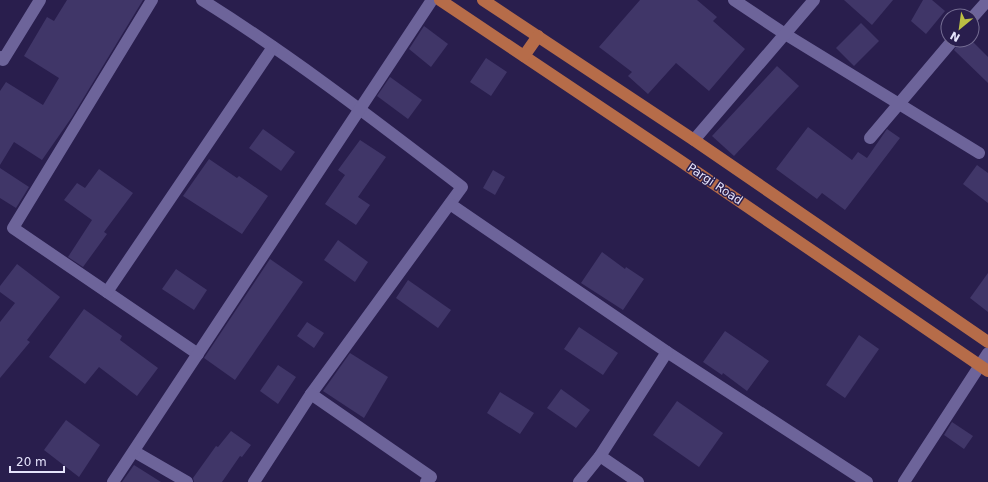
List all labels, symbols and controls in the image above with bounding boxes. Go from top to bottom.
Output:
north arrow [940,8,980,48]
text: N [948,28,963,44]
street label: Pargi Road [685,160,745,208]
scale bar [10,448,64,474]
text: 20 m [16,455,47,469]

